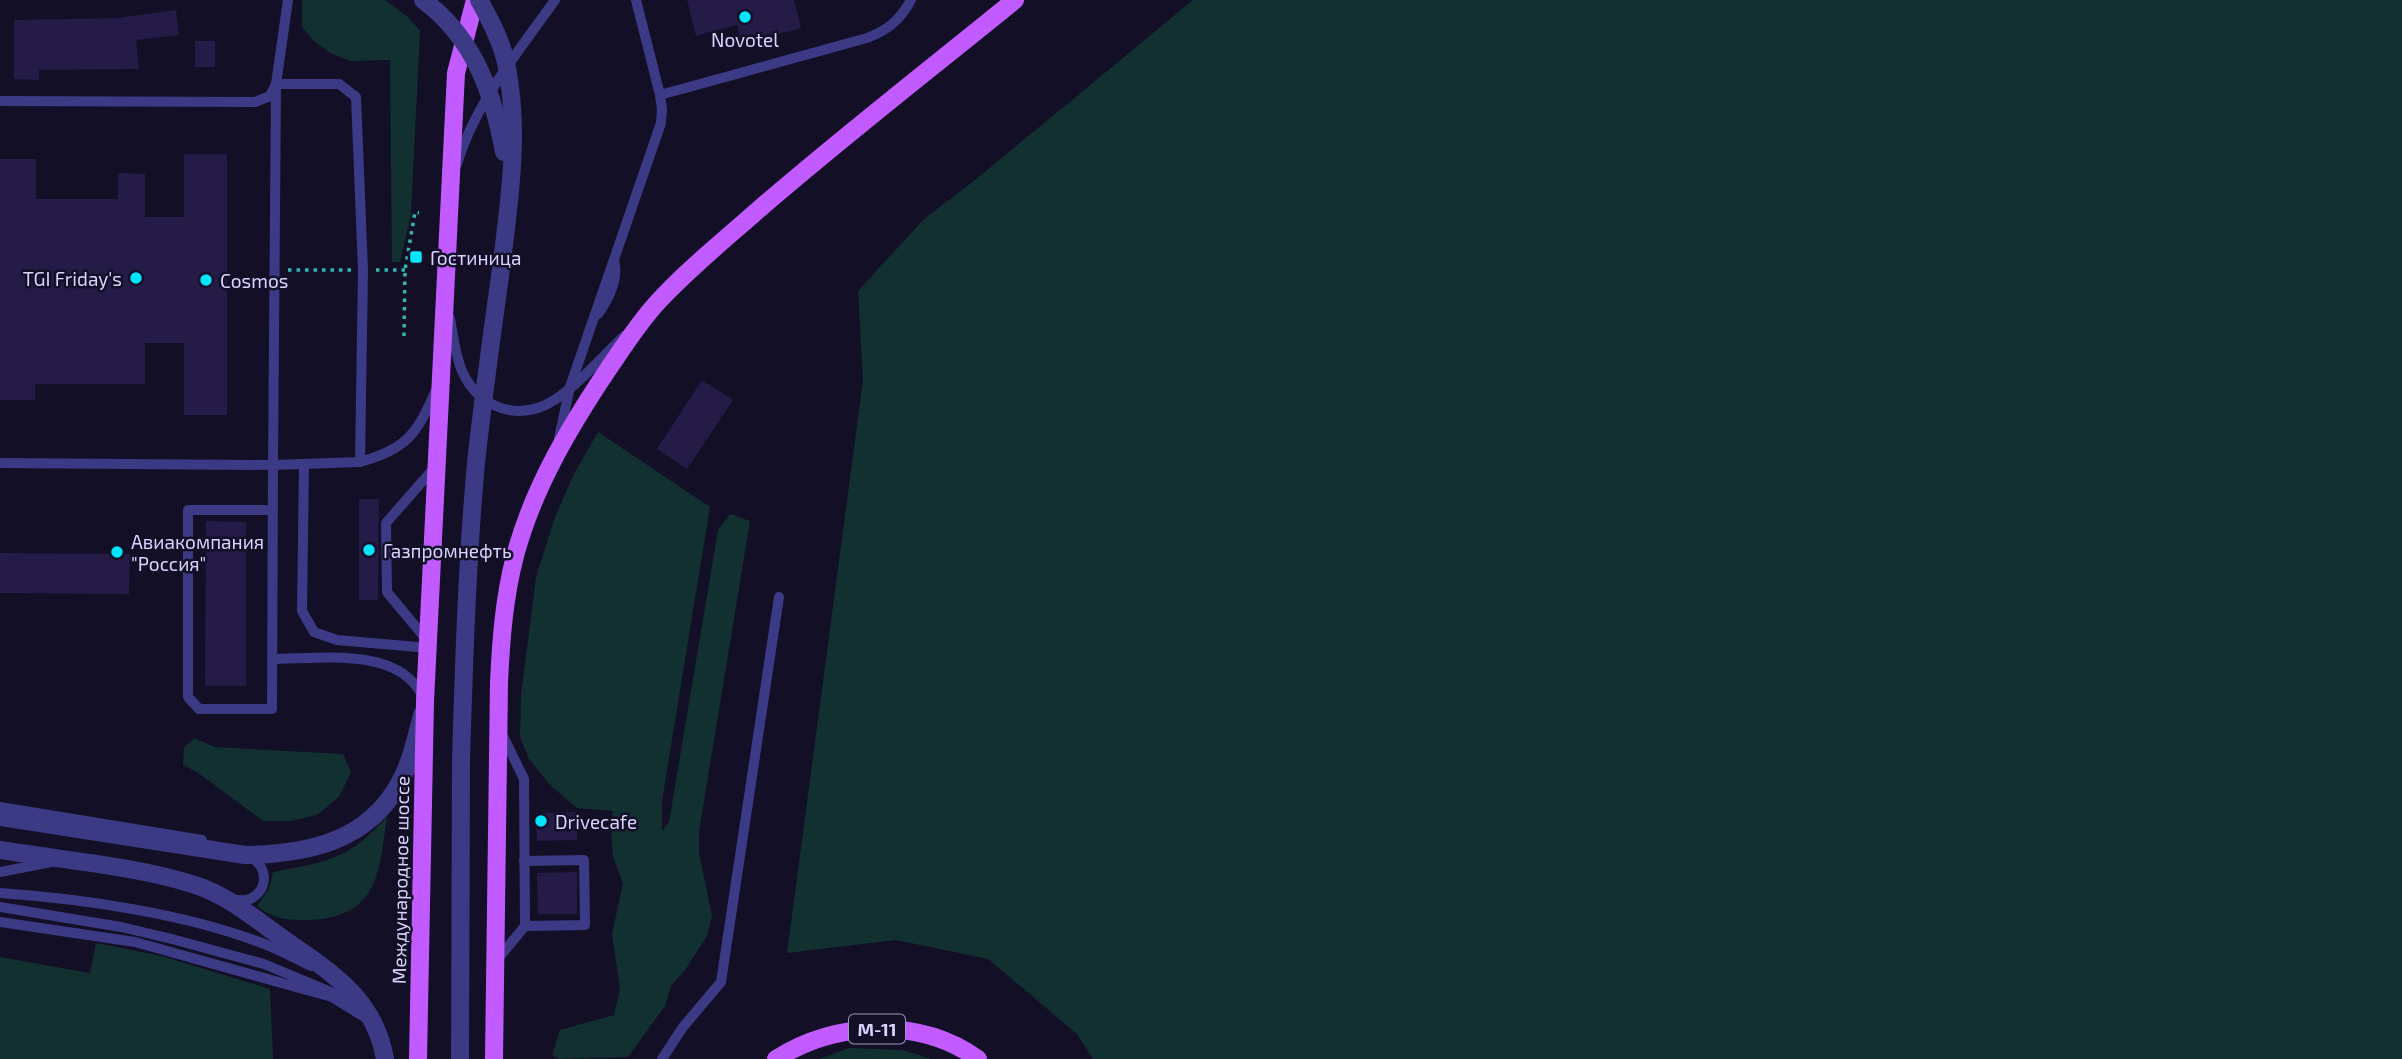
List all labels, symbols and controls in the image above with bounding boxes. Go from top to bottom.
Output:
marker: Novotel [737,9,753,25]
place label: Novotel [711,28,779,51]
place label: Гостиница [430,246,522,269]
marker: Гостиница [408,249,424,265]
place label: TGI Friday's [23,267,122,290]
place label: Cosmos [220,269,288,292]
marker: TGI Friday's [128,270,144,286]
marker: Cosmos [198,272,214,288]
place label: Авиакомпания "Россия" [131,530,264,575]
place label: Газпромнефть [383,539,512,562]
marker: Газпромнефть [361,542,377,558]
marker: Авиакомпания "Россия" [109,544,125,560]
street label: Международное шоссе [387,776,414,984]
place label: Drivecafe [555,810,637,833]
marker: Drivecafe [533,813,549,829]
road number: М-11 [849,1014,905,1044]

